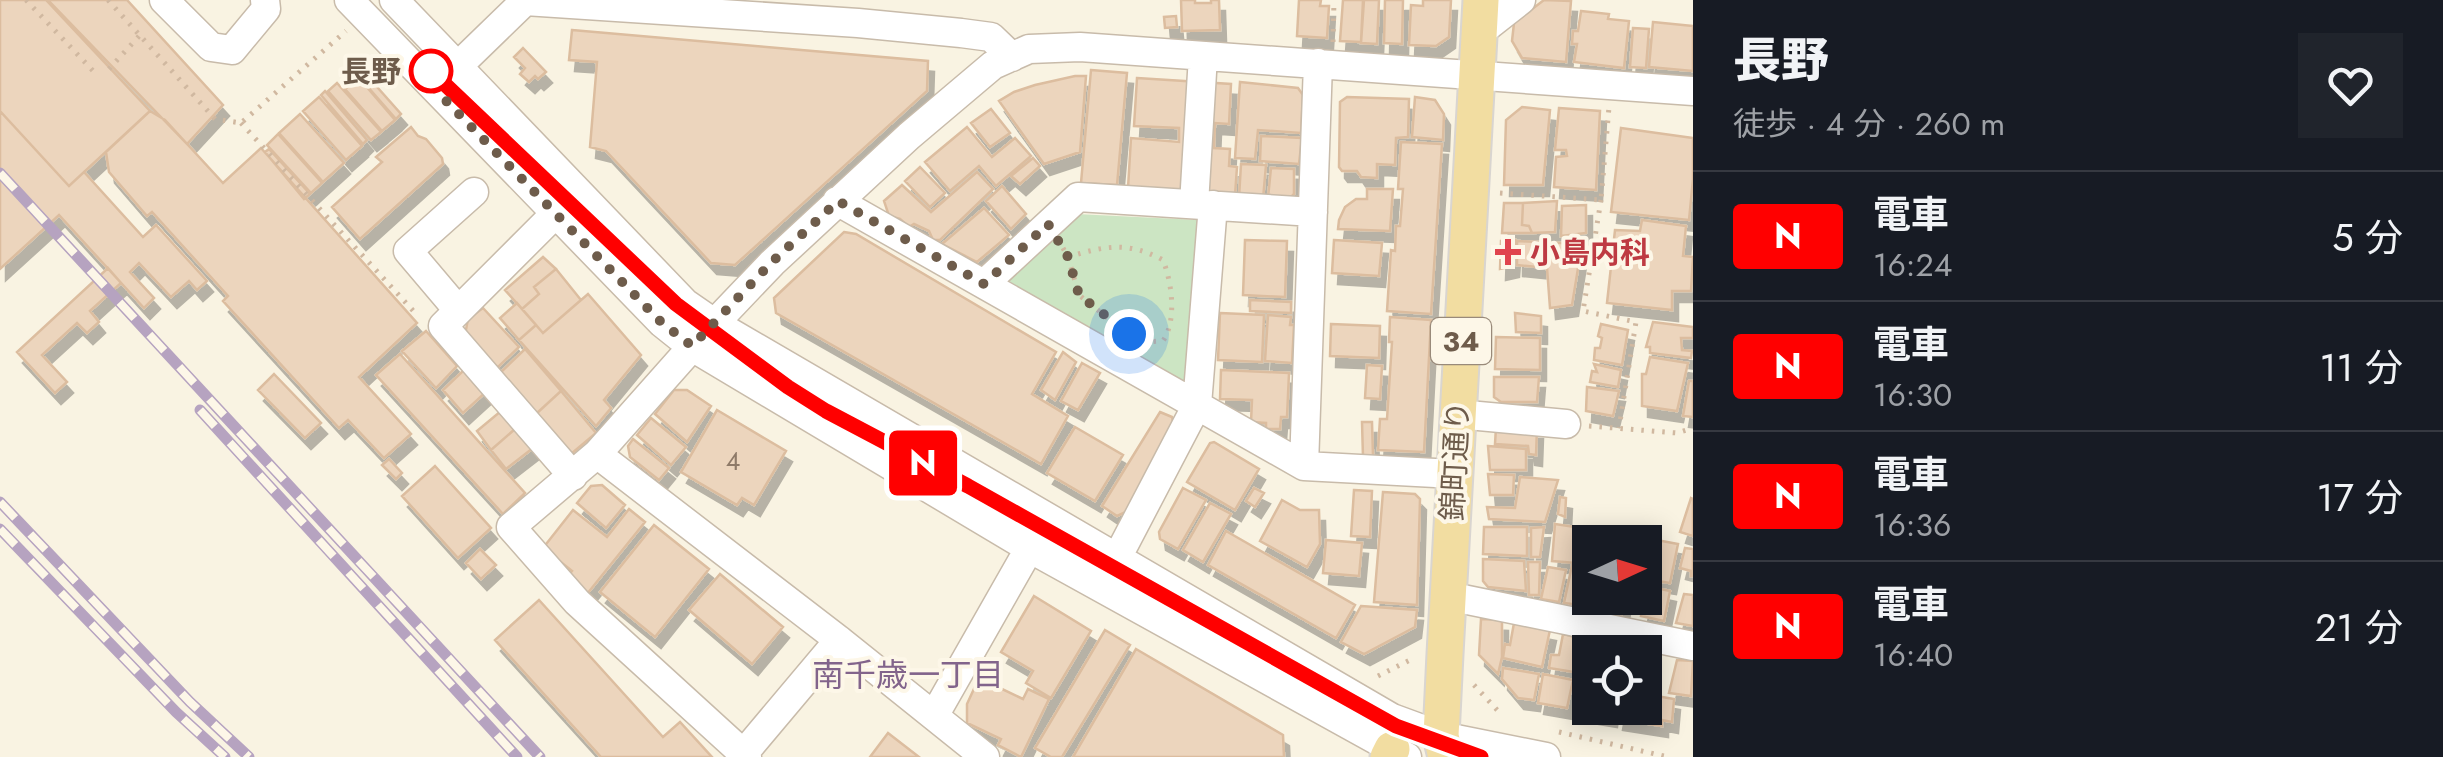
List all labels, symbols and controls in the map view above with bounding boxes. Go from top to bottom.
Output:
text: 長野 [1733,26,1829,95]
button: heart [2298,33,2403,138]
place label: 長野 [341,50,401,93]
marker: 長野 [410,50,452,92]
text: 徒歩 · 4 分 · 260 m [1733,101,2005,147]
text: 電車 [1873,187,1949,242]
text: 5 分 [2332,210,2403,265]
text: N [1774,211,1802,261]
place label: 小島内科 [1530,231,1650,274]
marker: 小島内科 [1495,239,1521,265]
text: 16:24 [1873,242,1952,288]
your location [1104,309,1154,359]
text: 電車 [1873,317,1949,372]
road number: 34 [1431,318,1491,364]
text: 11 分 [2319,340,2403,395]
text: N [1774,341,1802,391]
text: 16:30 [1873,372,1952,418]
street label: 錦町通り [1430,400,1480,522]
line badge: N [890,430,956,496]
text: N [909,438,937,488]
house number: 4 [726,443,740,479]
text: 電車 [1873,447,1949,502]
text: 17 分 [2317,470,2403,525]
text: N [1774,471,1802,521]
text: 16:36 [1873,502,1951,548]
north arrow [1572,525,1662,615]
map controls [1572,525,1662,725]
text: 電車 [1873,577,1949,632]
text: 21 分 [2315,600,2403,655]
text: N [1774,601,1802,651]
text: 16:40 [1873,632,1953,678]
button: locate [1572,635,1662,725]
district label: 南千歳一丁目 [812,652,1004,698]

